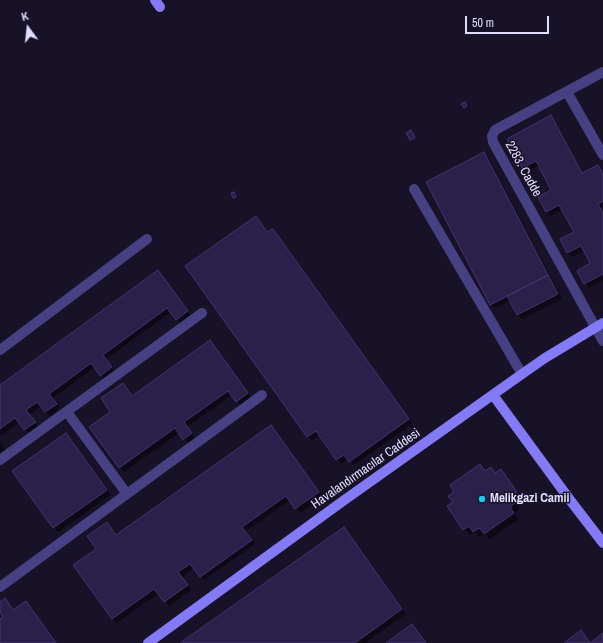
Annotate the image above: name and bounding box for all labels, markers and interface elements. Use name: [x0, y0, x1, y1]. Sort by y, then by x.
north arrow: [8, 8, 48, 48]
scale bar: [467, 8, 551, 34]
text: K: [20, 9, 30, 24]
text: 50 m: [472, 15, 494, 31]
street label: 2283. Cadde: [501, 139, 545, 199]
street label: Havalandırmacılar Caddesi: [309, 426, 423, 512]
place label: Melikgazi Camii: [490, 491, 569, 507]
marker: Melikgazi Camii: [477, 494, 487, 504]

